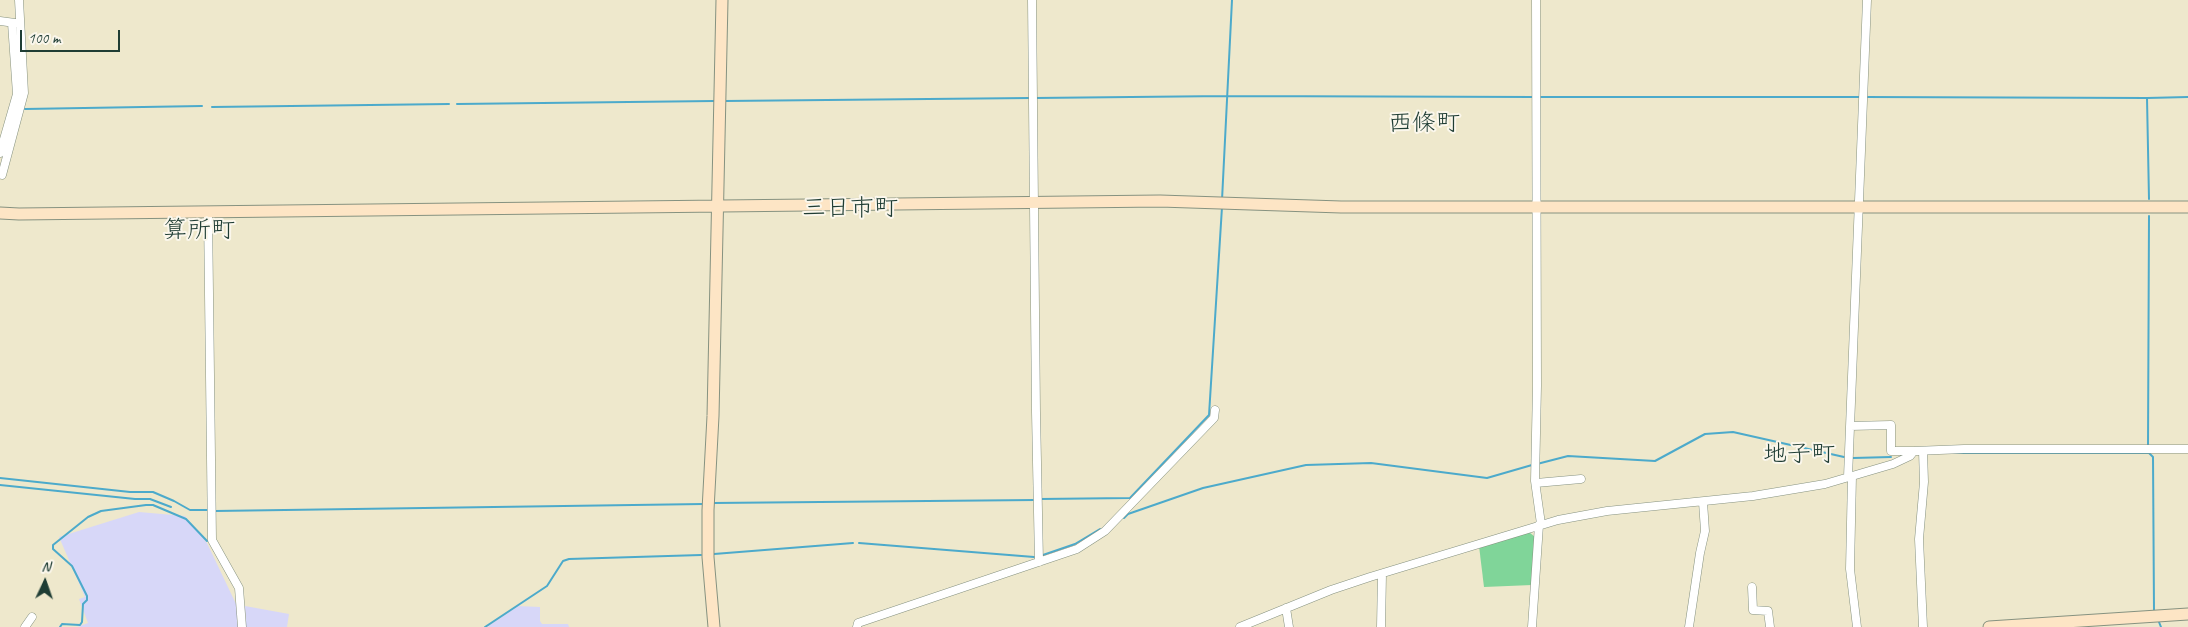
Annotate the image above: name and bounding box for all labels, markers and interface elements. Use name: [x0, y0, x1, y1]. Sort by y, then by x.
scale bar: [22, 20, 122, 52]
text: 100 m: [28, 29, 60, 48]
district label: 西條町: [1388, 110, 1460, 138]
district label: 三日市町: [802, 195, 898, 223]
district label: 算所町: [163, 217, 235, 245]
district label: 地子町: [1763, 441, 1835, 469]
north arrow: [20, 557, 70, 607]
text: N: [41, 558, 51, 575]

